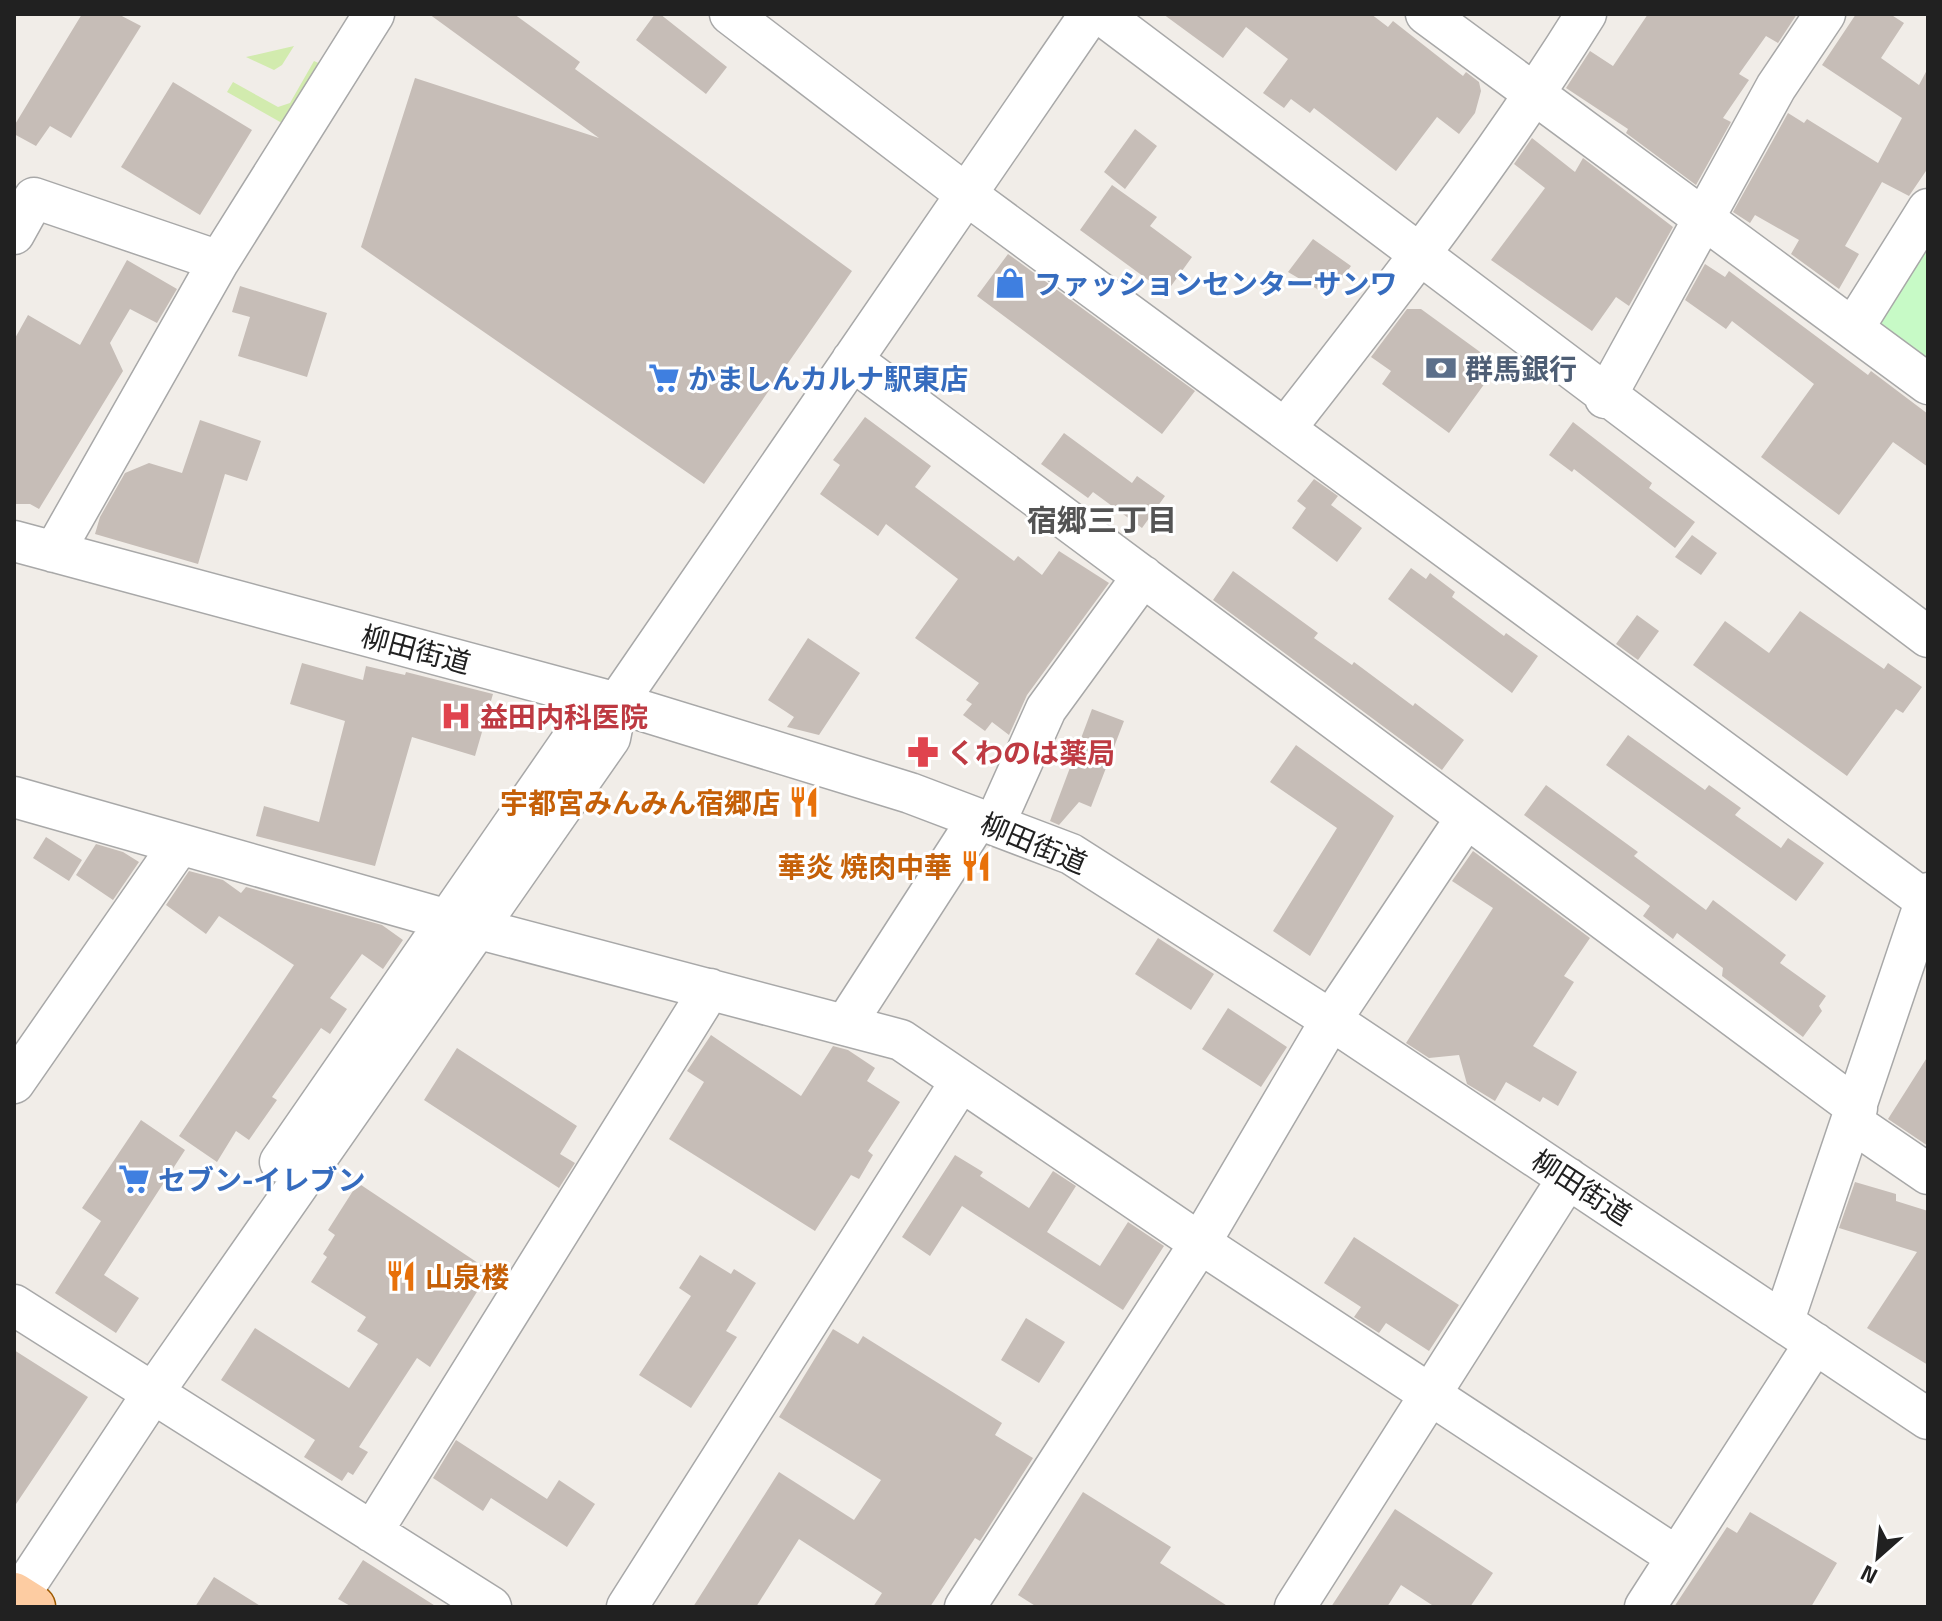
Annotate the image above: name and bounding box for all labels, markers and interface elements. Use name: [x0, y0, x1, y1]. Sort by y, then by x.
place label: ファッションセンターサンワ: [1034, 262, 1397, 305]
shop icon: ファッションセンターサンワ: [993, 266, 1027, 300]
place label: 群馬銀行: [1465, 347, 1577, 390]
bank icon: 群馬銀行: [1424, 351, 1458, 385]
place label: かましんカルナ駅東店: [688, 357, 968, 400]
supermarket icon: かましんカルナ駅東店: [647, 361, 681, 395]
district label: 宿郷三丁目: [1027, 497, 1177, 543]
street label: 柳田街道: [356, 614, 476, 684]
place label: 益田内科医院: [480, 695, 648, 738]
hospital icon: 益田内科医院: [439, 699, 473, 733]
place label: くわのは薬局: [947, 731, 1115, 774]
pharmacy icon: くわのは薬局: [906, 735, 940, 769]
place label: 宇都宮みんみん宿郷店: [500, 781, 780, 824]
restaurant icon: 宇都宮みんみん宿郷店: [787, 785, 821, 819]
street label: 柳田街道: [974, 801, 1094, 885]
place label: 華炎 焼肉中華: [778, 845, 952, 888]
restaurant icon: 華炎 焼肉中華: [959, 849, 993, 883]
street label: 柳田街道: [1523, 1138, 1641, 1236]
place label: セブン-イレブン: [158, 1158, 365, 1201]
supermarket icon: セブン-イレブン: [117, 1162, 151, 1196]
place label: 山泉楼: [425, 1255, 509, 1298]
restaurant icon: 山泉楼: [384, 1259, 418, 1293]
north arrow: [1838, 1517, 1918, 1597]
text: N: [1854, 1556, 1883, 1593]

